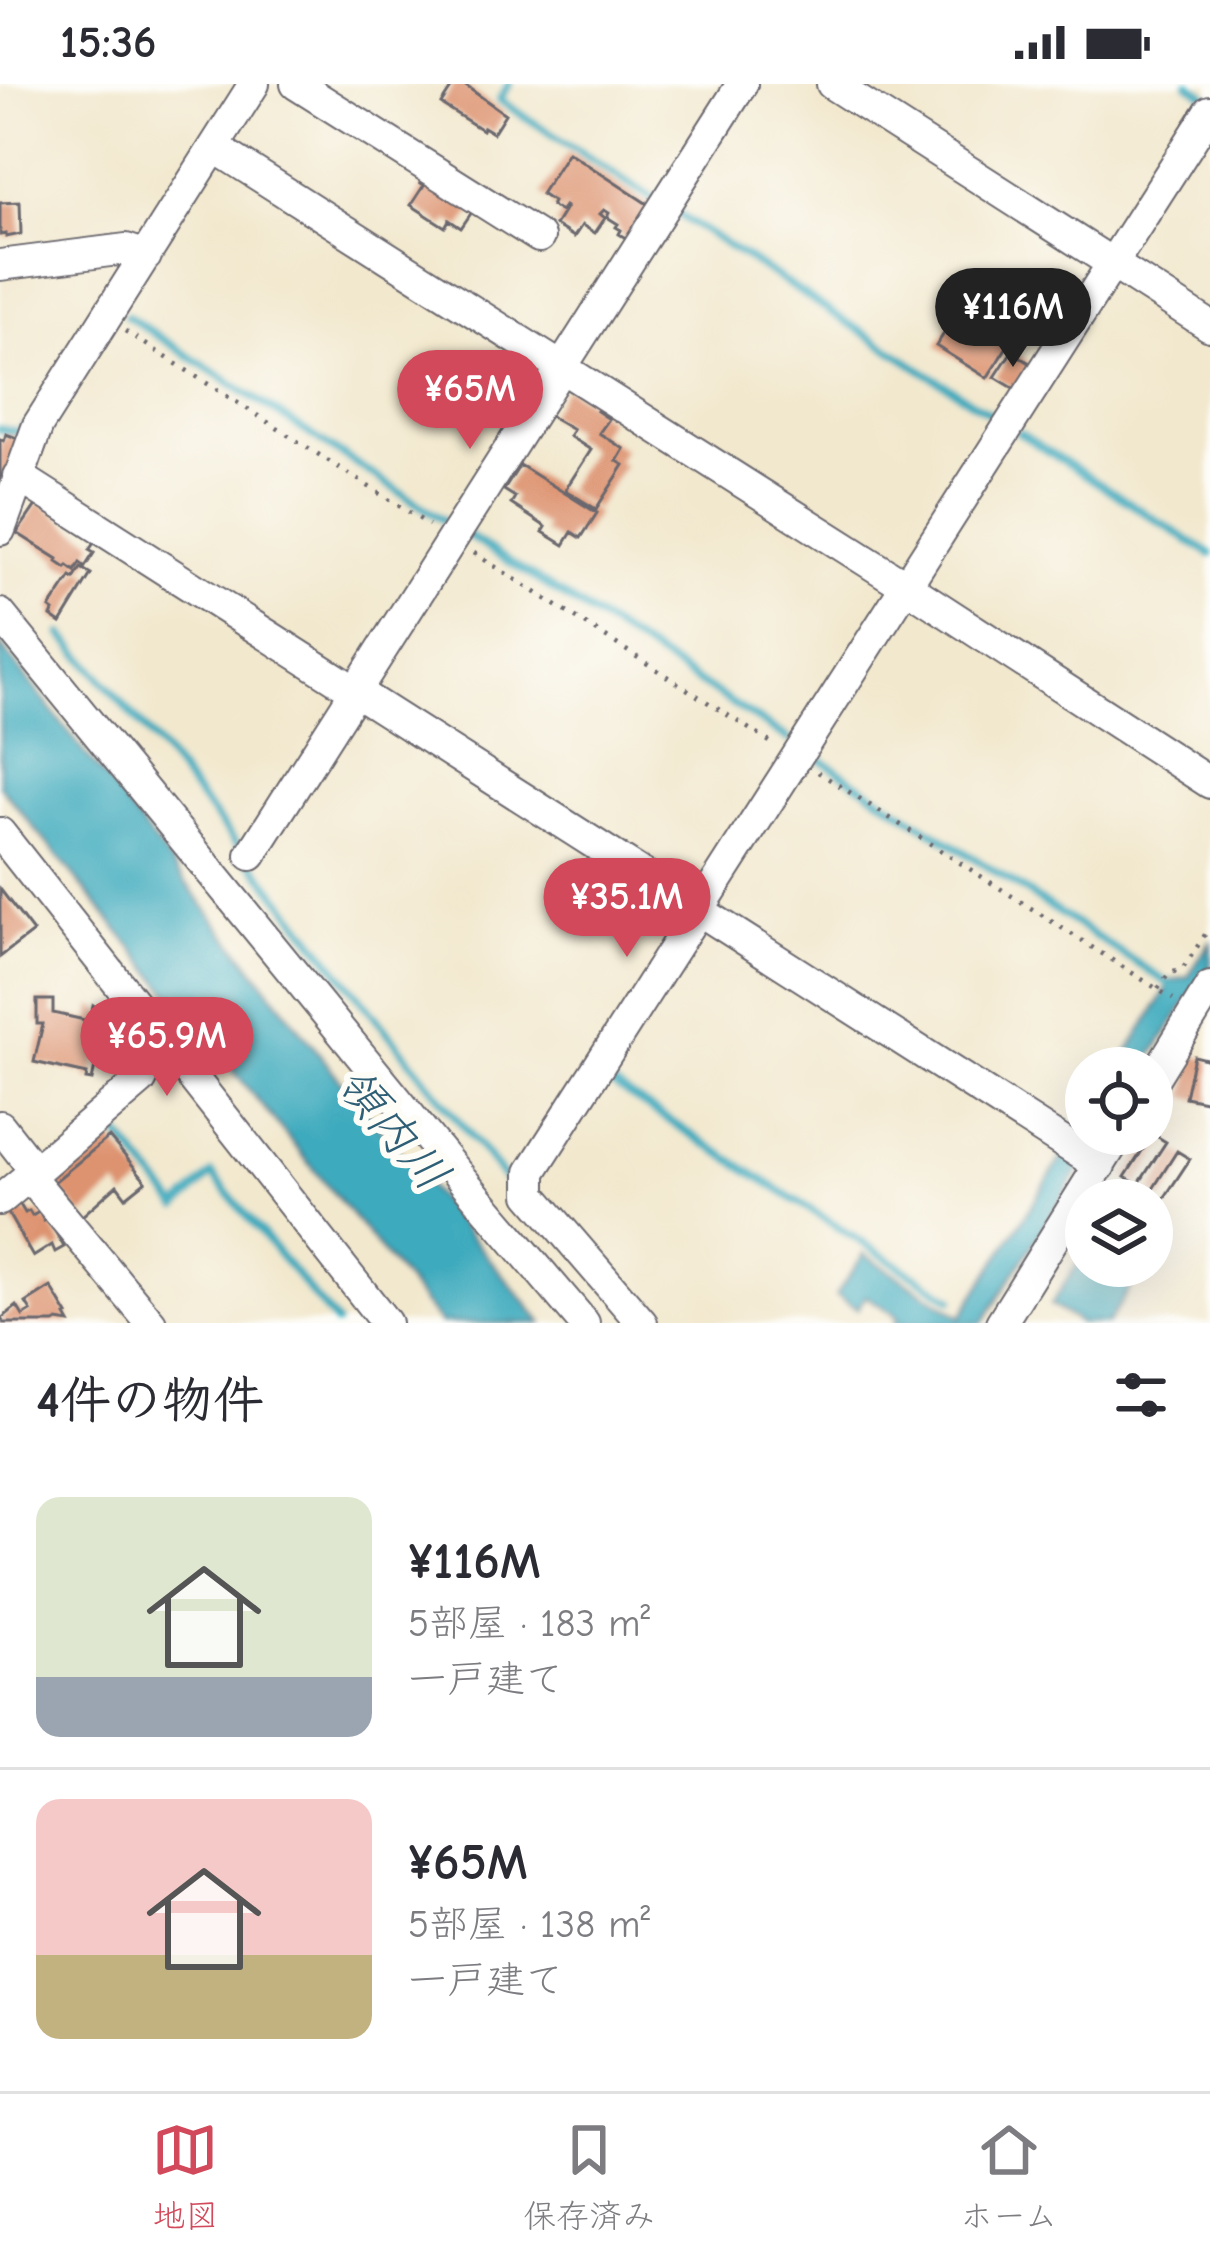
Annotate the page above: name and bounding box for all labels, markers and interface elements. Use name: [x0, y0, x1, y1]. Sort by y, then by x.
text: 15:36: [60, 16, 157, 68]
pin: ¥116M: [929, 268, 1097, 370]
text: ¥116M: [962, 284, 1064, 329]
pin: ¥65M: [399, 350, 541, 452]
text: ¥65M: [424, 366, 516, 411]
pin: ¥35.1M: [529, 858, 725, 960]
text: ¥35.1M: [571, 874, 683, 919]
pin: ¥65.9M: [69, 997, 265, 1099]
text: ¥65.9M: [107, 1013, 227, 1058]
map controls: [1065, 1047, 1173, 1287]
button: locate: [1065, 1047, 1173, 1155]
water label: 領内川: [325, 1056, 460, 1202]
button: layers: [1065, 1179, 1173, 1287]
icon: filters: [1108, 1362, 1174, 1428]
text: 4件の物件: [36, 1371, 264, 1430]
text: ¥116M: [408, 1532, 541, 1591]
icon: home: [132, 1545, 276, 1689]
text: 5部屋 · 183 m²: [408, 1601, 650, 1646]
text: 一戸建て: [408, 1657, 564, 1702]
text: ¥65M: [408, 1833, 528, 1892]
icon: home: [132, 1847, 276, 1991]
text: 5部屋 · 138 m²: [408, 1902, 650, 1947]
text: 一戸建て: [408, 1958, 564, 2003]
tab: 地図: [152, 2117, 218, 2237]
tab: 保存済み: [523, 2117, 655, 2237]
tab: ホーム: [960, 2117, 1058, 2237]

